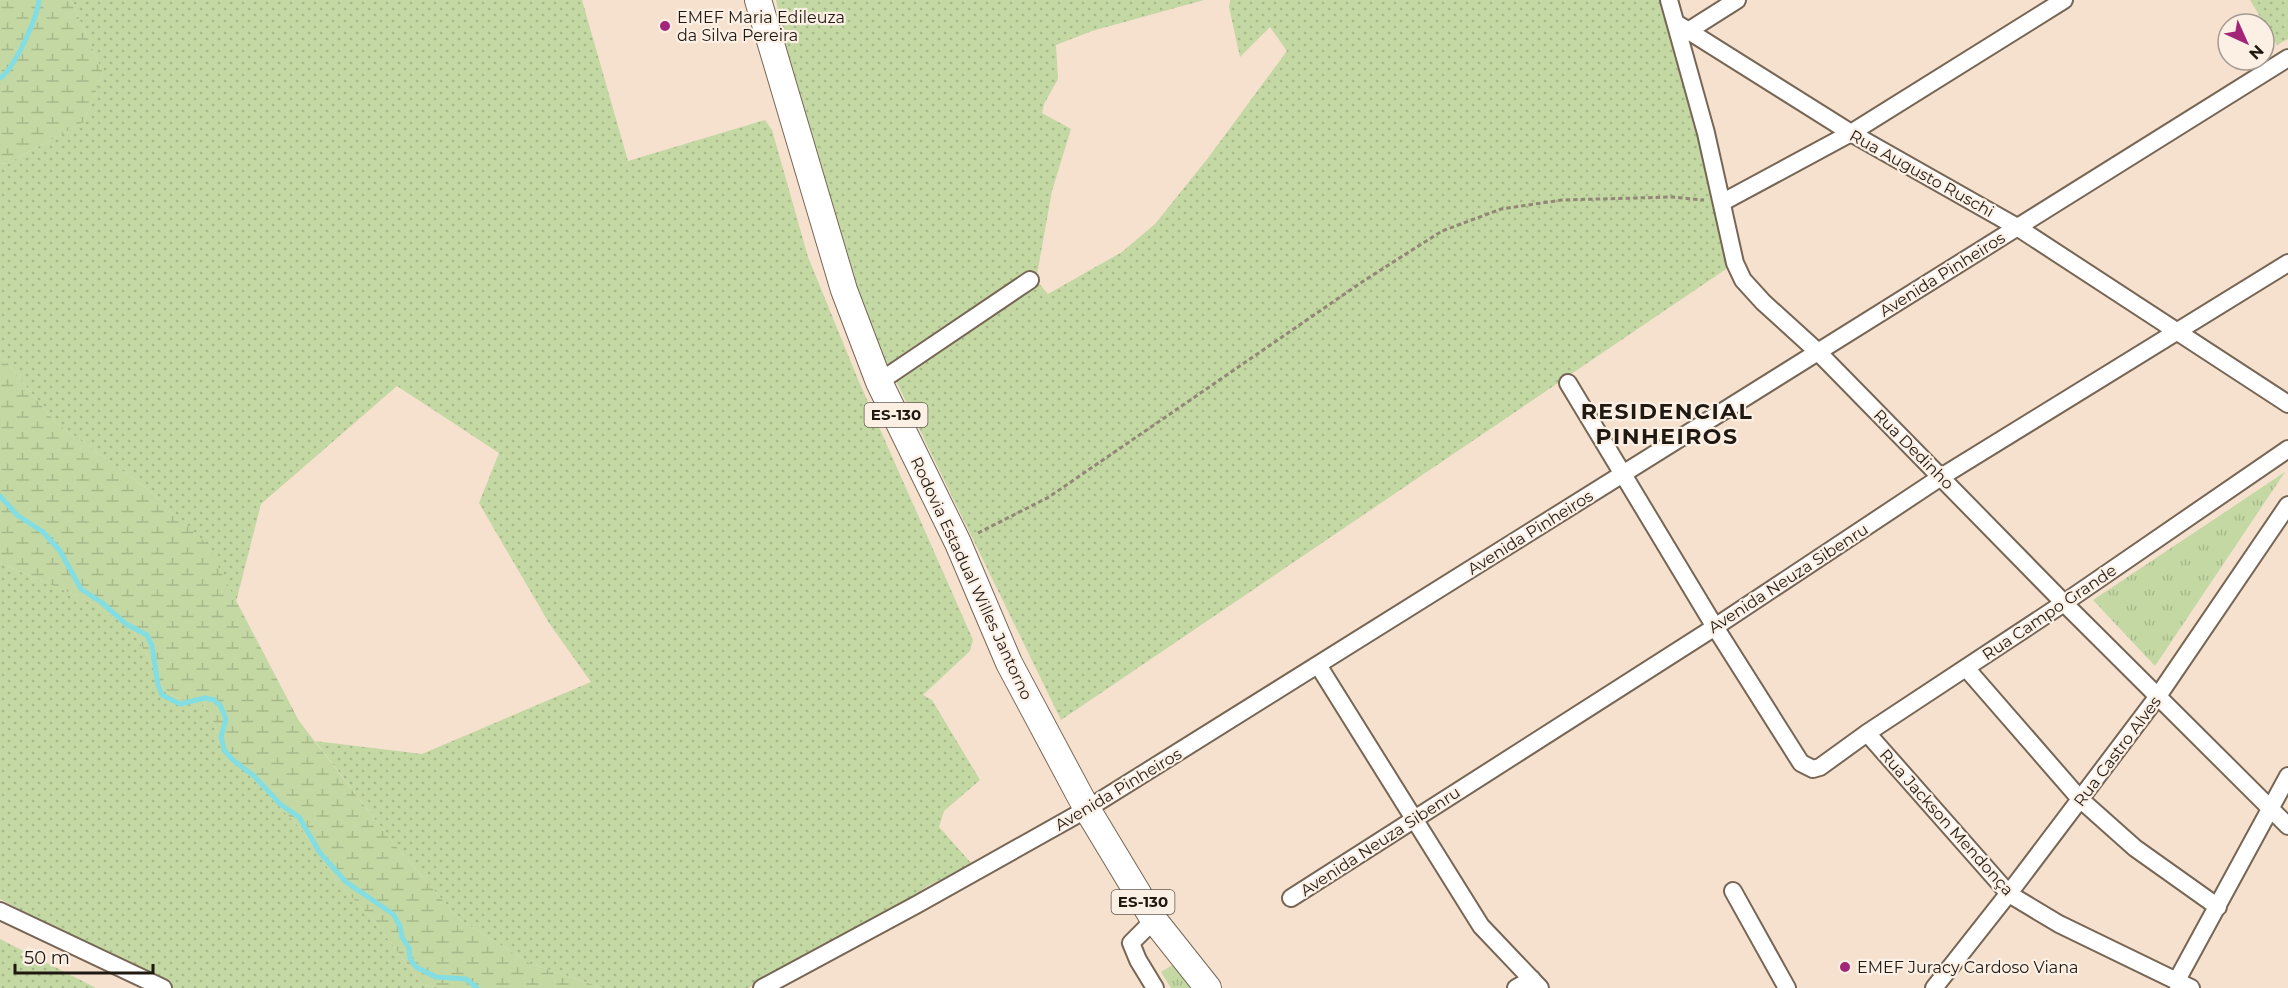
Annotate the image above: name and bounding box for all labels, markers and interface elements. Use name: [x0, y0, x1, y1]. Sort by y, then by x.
place label: EMEF Maria Edileuza da Silva Pereira: [677, 8, 845, 45]
north arrow: [2216, 12, 2276, 72]
marker: EMEF Maria Edileuza da Silva Pereira: [658, 19, 672, 33]
text: N: [2245, 41, 2268, 64]
street label: Rua Augusto Ruschi: [1846, 126, 1997, 221]
street label: Avenida Pinheiros: [1876, 228, 2009, 321]
district label: RESIDENCIAL PINHEIROS: [1581, 398, 1753, 450]
road number: ES-130: [864, 403, 928, 427]
street label: Rua Dedinho: [1870, 405, 1958, 493]
street label: Rodovia Estadual Willes Jantorno: [907, 454, 1036, 703]
street label: Avenida Pinheiros: [1464, 486, 1597, 579]
street label: Avenida Neuza Sibenru: [1705, 520, 1872, 637]
street label: Rua Campo Grande: [1979, 560, 2120, 664]
street label: Rua Castro Alves: [2070, 692, 2165, 810]
street label: Avenida Pinheiros: [1052, 744, 1185, 835]
street label: Rua Jackson Mendonça: [1876, 745, 2017, 899]
street label: Avenida Neuza Sibenru: [1297, 783, 1464, 900]
road number: ES-130: [1112, 890, 1174, 914]
scale bar: [15, 937, 153, 975]
text: 50 m: [24, 947, 70, 969]
place label: EMEF Juracy Cardoso Viana: [1857, 958, 2078, 977]
marker: EMEF Juracy Cardoso Viana: [1838, 960, 1852, 974]

